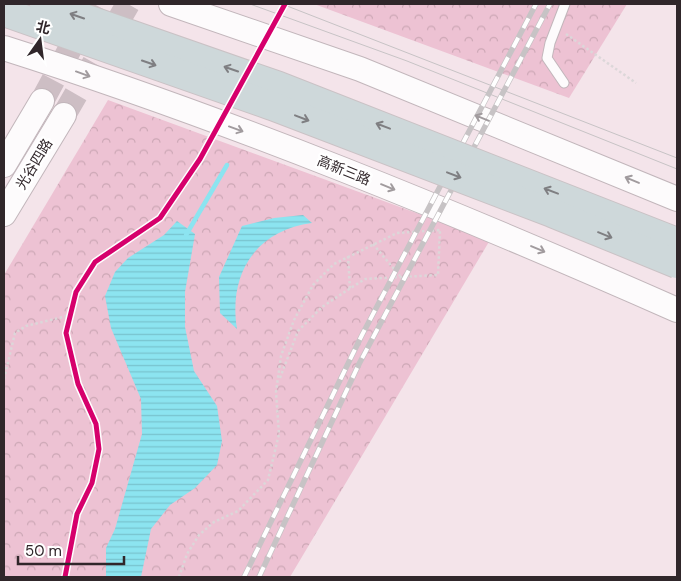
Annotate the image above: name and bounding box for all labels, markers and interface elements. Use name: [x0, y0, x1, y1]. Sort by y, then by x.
one-way arrow: [70, 10, 86, 20]
north arrow: [15, 15, 65, 65]
text: 北: [34, 17, 52, 38]
one-way arrow: [141, 59, 156, 68]
one-way arrow: [223, 64, 239, 73]
one-way arrow: [75, 70, 91, 79]
one-way arrow: [475, 113, 490, 123]
one-way arrow: [294, 114, 309, 123]
one-way arrow: [376, 121, 391, 130]
one-way arrow: [228, 125, 243, 134]
street label: 光谷四路: [12, 135, 56, 193]
street label: 高新三路: [315, 151, 373, 189]
one-way arrow: [446, 171, 461, 180]
one-way arrow: [625, 174, 640, 184]
one-way arrow: [380, 183, 395, 193]
one-way arrow: [544, 186, 559, 195]
one-way arrow: [597, 230, 612, 240]
one-way arrow: [530, 245, 545, 255]
scale bar: [18, 534, 124, 566]
text: 50 m: [25, 541, 62, 561]

